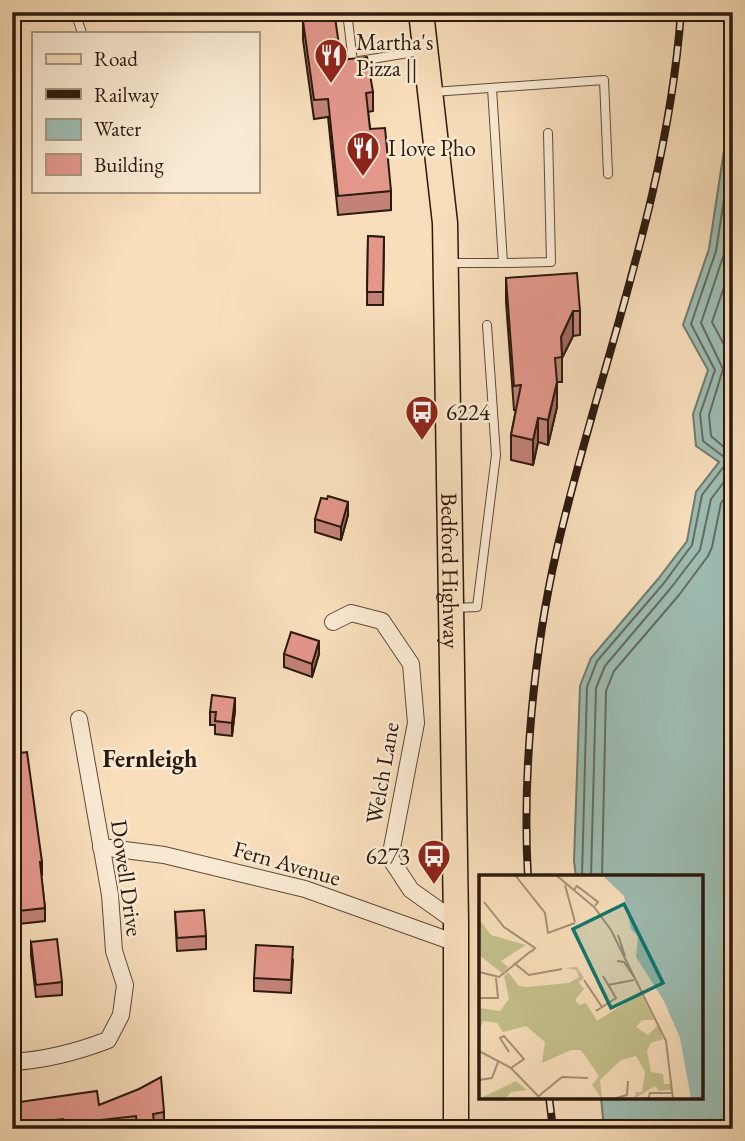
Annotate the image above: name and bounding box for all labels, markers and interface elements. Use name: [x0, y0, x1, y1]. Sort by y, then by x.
place label: Martha's Pizza ||: [356, 27, 433, 83]
legend: [32, 32, 259, 192]
restaurant icon: Martha's Pizza ||: [312, 36, 350, 85]
text: Road: [94, 45, 138, 72]
text: Railway: [94, 81, 160, 108]
text: Water: [94, 115, 141, 142]
restaurant icon: I love Pho: [344, 129, 382, 178]
place label: I love Pho: [388, 133, 476, 163]
text: Building: [94, 151, 164, 178]
bus stop icon: 6224: [403, 393, 441, 442]
place label: 6224: [446, 397, 491, 427]
street label: Bedford Highway: [434, 492, 467, 650]
street label: Welch Lane: [358, 720, 406, 826]
district label: Fernleigh: [103, 743, 198, 775]
street label: Dowell Drive: [104, 818, 150, 938]
street label: Fern Avenue: [230, 833, 344, 893]
bus stop icon: 6273: [415, 837, 453, 886]
place label: 6273: [366, 841, 410, 871]
inset map: [479, 875, 703, 1099]

